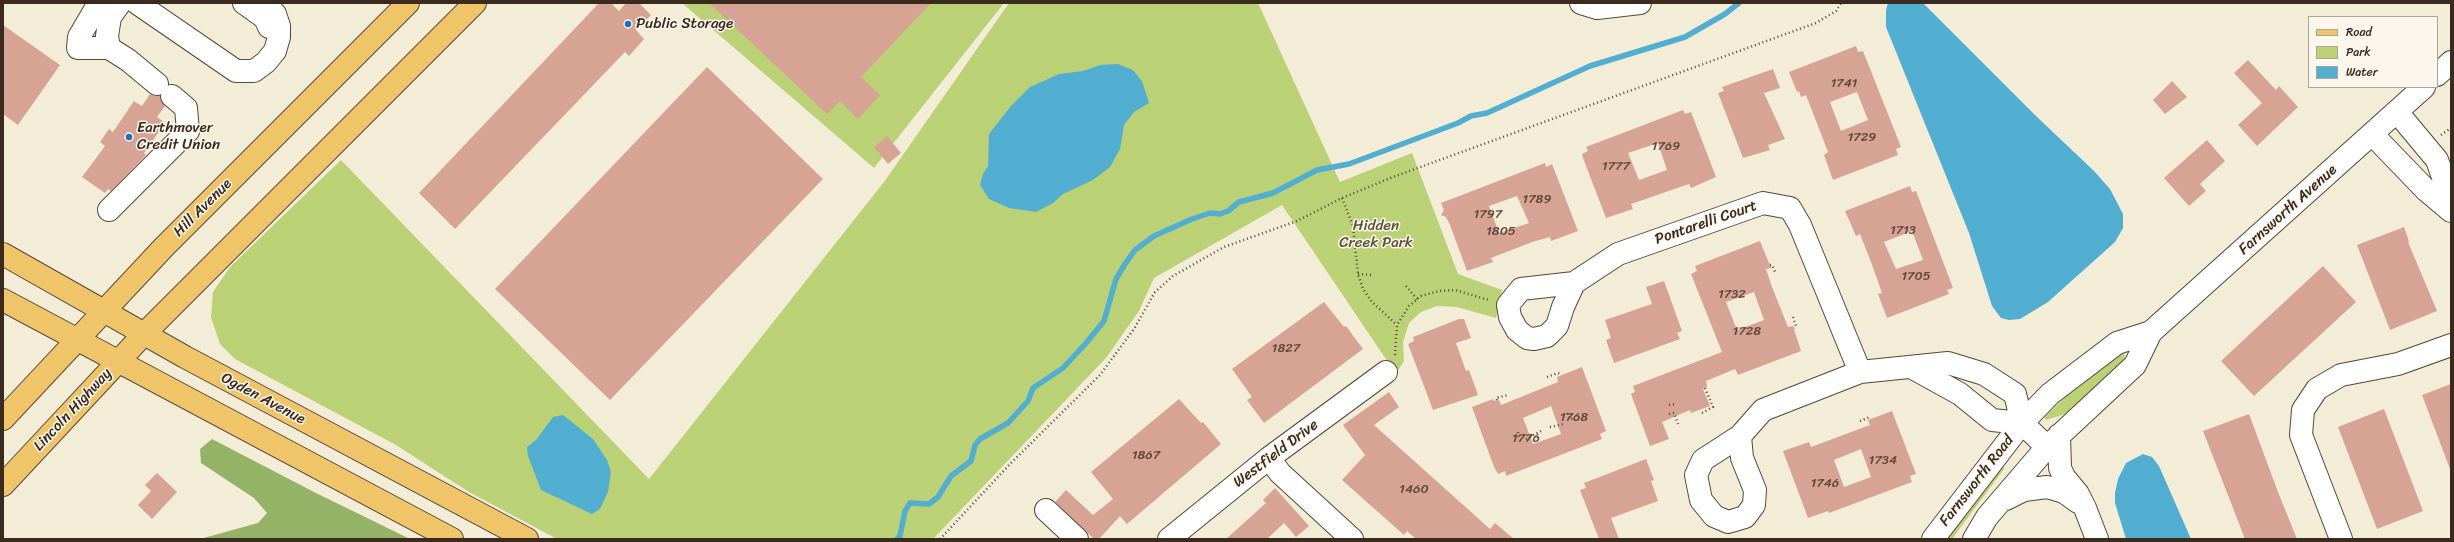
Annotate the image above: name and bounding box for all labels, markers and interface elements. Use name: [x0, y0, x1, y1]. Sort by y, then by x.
place label: Public Storage: [636, 15, 733, 33]
legend: [2308, 16, 2438, 88]
marker: Public Storage: [623, 19, 633, 29]
text: Road: [2346, 21, 2372, 43]
text: Park: [2346, 41, 2371, 63]
text: Water: [2346, 61, 2378, 83]
house number: 1741: [1831, 76, 1857, 92]
place label: Earthmover Credit Union: [137, 119, 220, 154]
house number: 1729: [1848, 130, 1876, 146]
marker: Earthmover Credit Union: [124, 132, 134, 142]
house number: 1769: [1652, 139, 1680, 155]
house number: 1777: [1602, 159, 1630, 175]
street label: Farnsworth Avenue: [2235, 161, 2341, 259]
street label: Hill Avenue: [170, 175, 236, 241]
house number: 1789: [1523, 192, 1551, 208]
street label: Pontarelli Court: [1653, 197, 1759, 249]
house number: 1797: [1474, 207, 1502, 223]
park label: Hidden Creek Park: [1339, 217, 1413, 252]
house number: 1713: [1890, 223, 1916, 239]
house number: 1805: [1486, 224, 1516, 240]
house number: 1705: [1901, 269, 1931, 285]
house number: 1732: [1718, 287, 1746, 303]
house number: 1728: [1733, 324, 1761, 340]
house number: 1827: [1272, 341, 1300, 357]
street label: Lincoln Highway: [30, 365, 116, 455]
street label: Ogden Avenue: [218, 369, 308, 429]
house number: 1768: [1560, 410, 1588, 426]
street label: Westfield Drive: [1230, 416, 1322, 492]
house number: 1776: [1512, 431, 1540, 447]
street label: Farnsworth Road: [1936, 432, 2018, 530]
house number: 1867: [1132, 448, 1160, 464]
house number: 1734: [1869, 453, 1897, 469]
house number: 1746: [1811, 476, 1839, 492]
house number: 1460: [1399, 482, 1429, 498]

